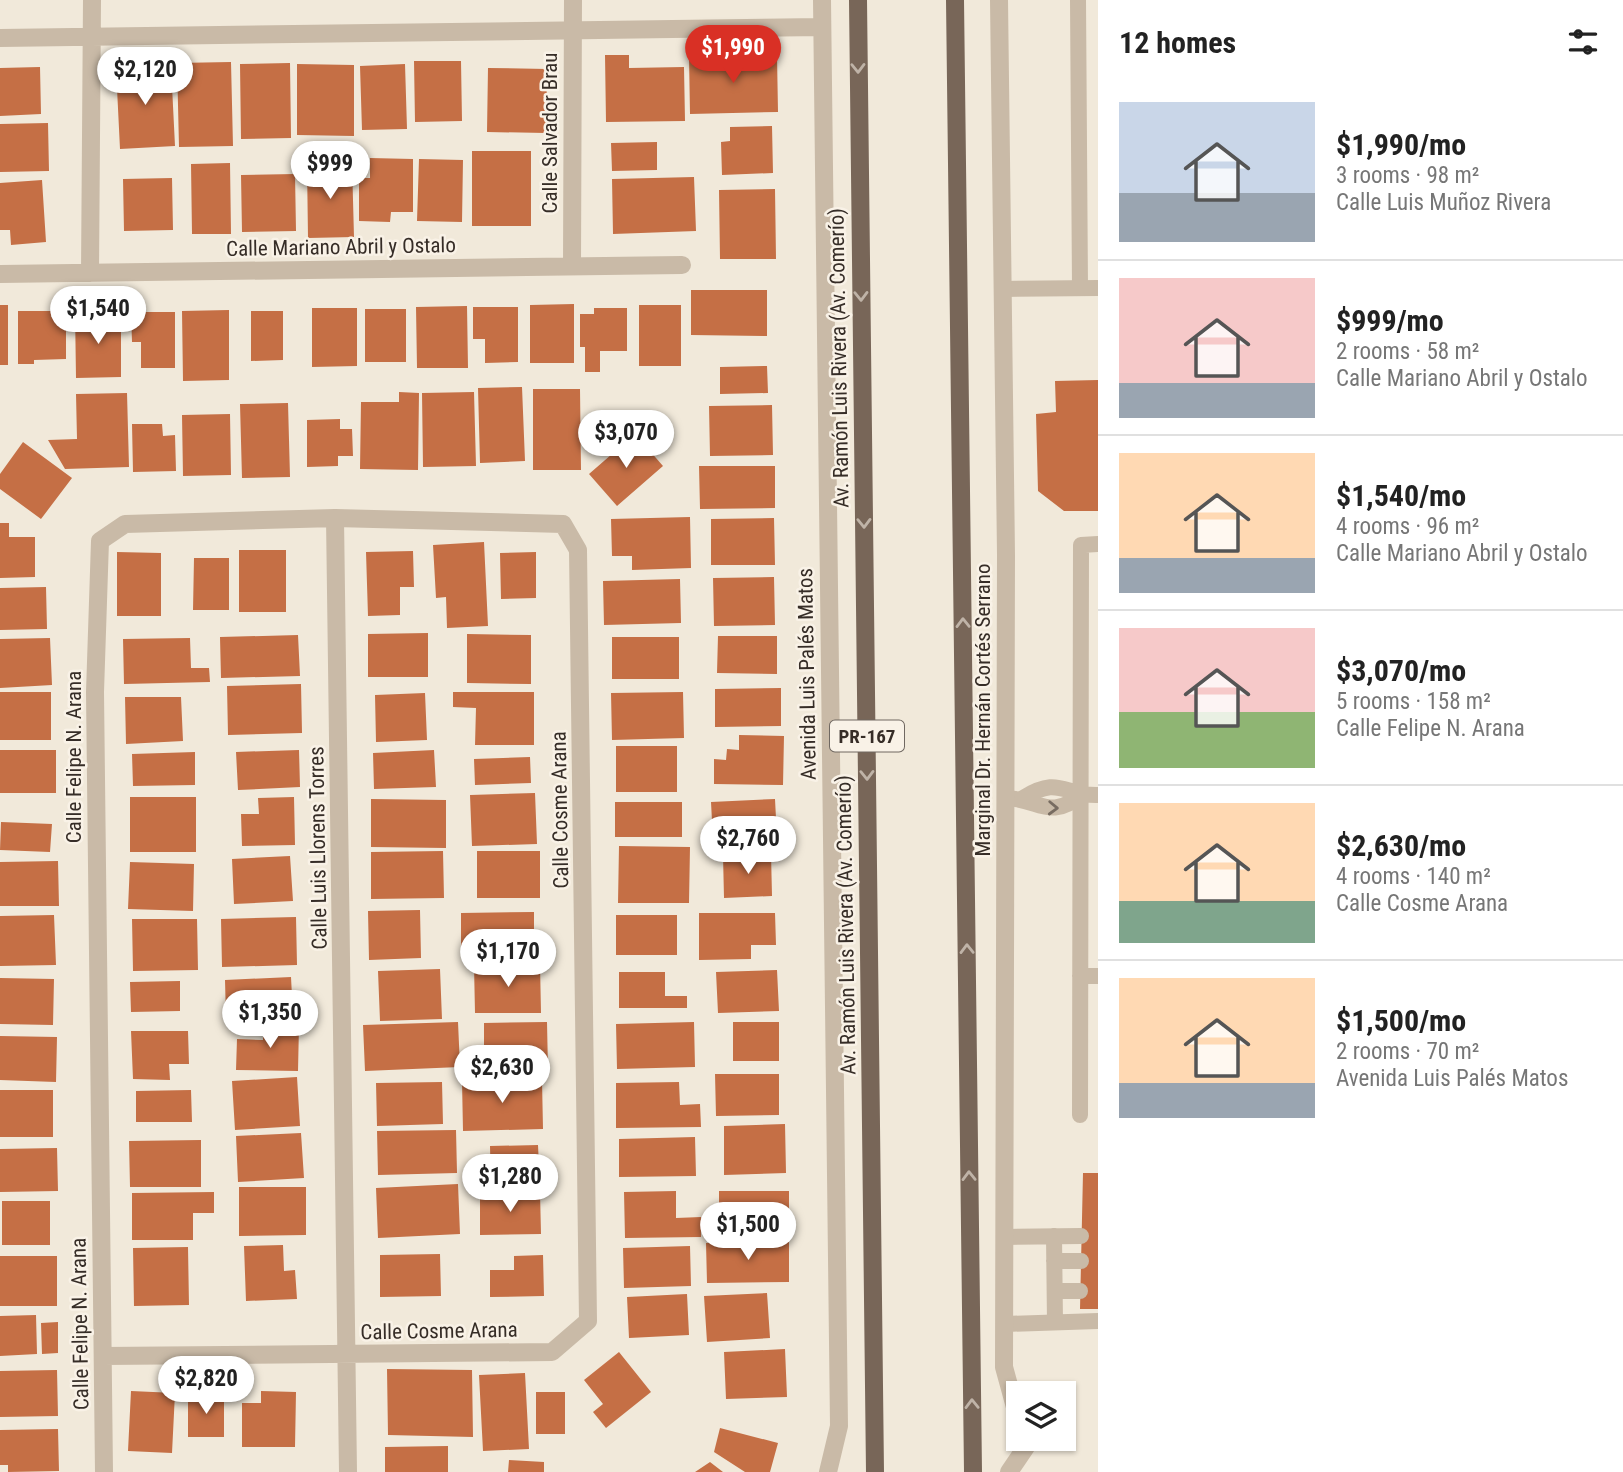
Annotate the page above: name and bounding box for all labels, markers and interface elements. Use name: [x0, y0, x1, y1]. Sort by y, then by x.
icon: filters: [1564, 23, 1602, 61]
pin: $1,990: [676, 25, 790, 85]
text: 12 homes: [1119, 25, 1236, 60]
text: $1,990: [701, 34, 765, 61]
pin: $2,120: [88, 48, 202, 107]
street label: Calle Salvador Brau: [538, 53, 562, 213]
text: $2,120: [113, 56, 177, 83]
one-way arrow: [851, 63, 866, 74]
text: $1,990/mo: [1336, 127, 1466, 162]
icon: home: [1175, 130, 1259, 214]
pin: $999: [289, 142, 371, 201]
text: $999: [307, 150, 353, 177]
text: 3 rooms · 98 m²: [1336, 162, 1479, 189]
text: Calle Luis Muñoz Rivera: [1336, 189, 1551, 216]
street label: Av. Ramón Luis Rivera (Av. Comerío): [824, 208, 854, 508]
street label: Calle Mariano Abril y Ostalo: [226, 233, 456, 261]
pin: $1,540: [41, 286, 155, 346]
one-way arrow: [853, 291, 869, 301]
text: $1,540: [66, 295, 130, 322]
text: $999/mo: [1336, 303, 1444, 338]
icon: home: [1175, 306, 1259, 390]
text: 2 rooms · 58 m²: [1336, 338, 1479, 365]
text: Calle Mariano Abril y Ostalo: [1336, 365, 1588, 392]
pin: $3,070: [569, 410, 683, 470]
text: $3,070: [594, 419, 658, 446]
text: $1,540/mo: [1336, 478, 1466, 513]
icon: home: [1175, 481, 1259, 565]
text: 4 rooms · 96 m²: [1336, 513, 1479, 540]
one-way arrow: [856, 518, 872, 529]
text: Calle Mariano Abril y Ostalo: [1336, 540, 1588, 567]
street label: Marginal Dr. Hernán Cortés Serrano: [971, 564, 995, 856]
street label: Avenida Luis Palés Matos: [793, 568, 821, 780]
one-way arrow: [955, 618, 971, 628]
text: $3,070/mo: [1336, 653, 1466, 688]
icon: home: [1175, 656, 1259, 740]
street label: Calle Felipe N. Arana: [62, 671, 86, 843]
text: 5 rooms · 158 m²: [1336, 688, 1491, 715]
text: Calle Felipe N. Arana: [1336, 715, 1525, 742]
road number: PR-167: [830, 720, 904, 751]
street label: Calle Cosme Arana: [547, 731, 573, 889]
street label: Calle Luis Llorens Torres: [304, 746, 332, 950]
one-way arrow: [859, 770, 875, 781]
street label: Av. Ramón Luis Rivera (Av. Comerío): [831, 775, 861, 1075]
one-way arrow: [1048, 800, 1059, 815]
pin: $2,760: [691, 816, 805, 876]
text: $2,760: [716, 825, 780, 852]
text: $2,630/mo: [1336, 828, 1466, 863]
icon: home: [1175, 831, 1259, 915]
text: 4 rooms · 140 m²: [1336, 863, 1491, 890]
text: Calle Cosme Arana: [1336, 890, 1508, 917]
pin: $1,170: [451, 930, 565, 989]
text: $1,170: [476, 938, 540, 965]
one-way arrow: [959, 943, 975, 954]
pin: $1,350: [213, 990, 327, 1050]
text: $1,350: [238, 999, 302, 1026]
text: $1,500/mo: [1336, 1003, 1466, 1038]
icon: home: [1175, 1006, 1259, 1090]
text: 2 rooms · 70 m²: [1336, 1038, 1479, 1065]
pin: $2,630: [445, 1046, 559, 1105]
text: $2,630: [470, 1054, 534, 1081]
text: Avenida Luis Palés Matos: [1336, 1065, 1568, 1092]
pin: $1,280: [453, 1154, 567, 1214]
text: $1,280: [478, 1163, 542, 1190]
one-way arrow: [962, 1171, 977, 1182]
pin: $1,500: [691, 1202, 805, 1262]
text: $1,500: [716, 1211, 780, 1238]
street label: Calle Felipe N. Arana: [66, 1238, 94, 1410]
street label: Calle Cosme Arana: [360, 1318, 518, 1344]
pin: $2,820: [149, 1356, 263, 1416]
text: $2,820: [174, 1365, 238, 1392]
map controls: [1006, 1381, 1076, 1451]
button: layers: [1006, 1381, 1076, 1451]
one-way arrow: [964, 1398, 980, 1409]

